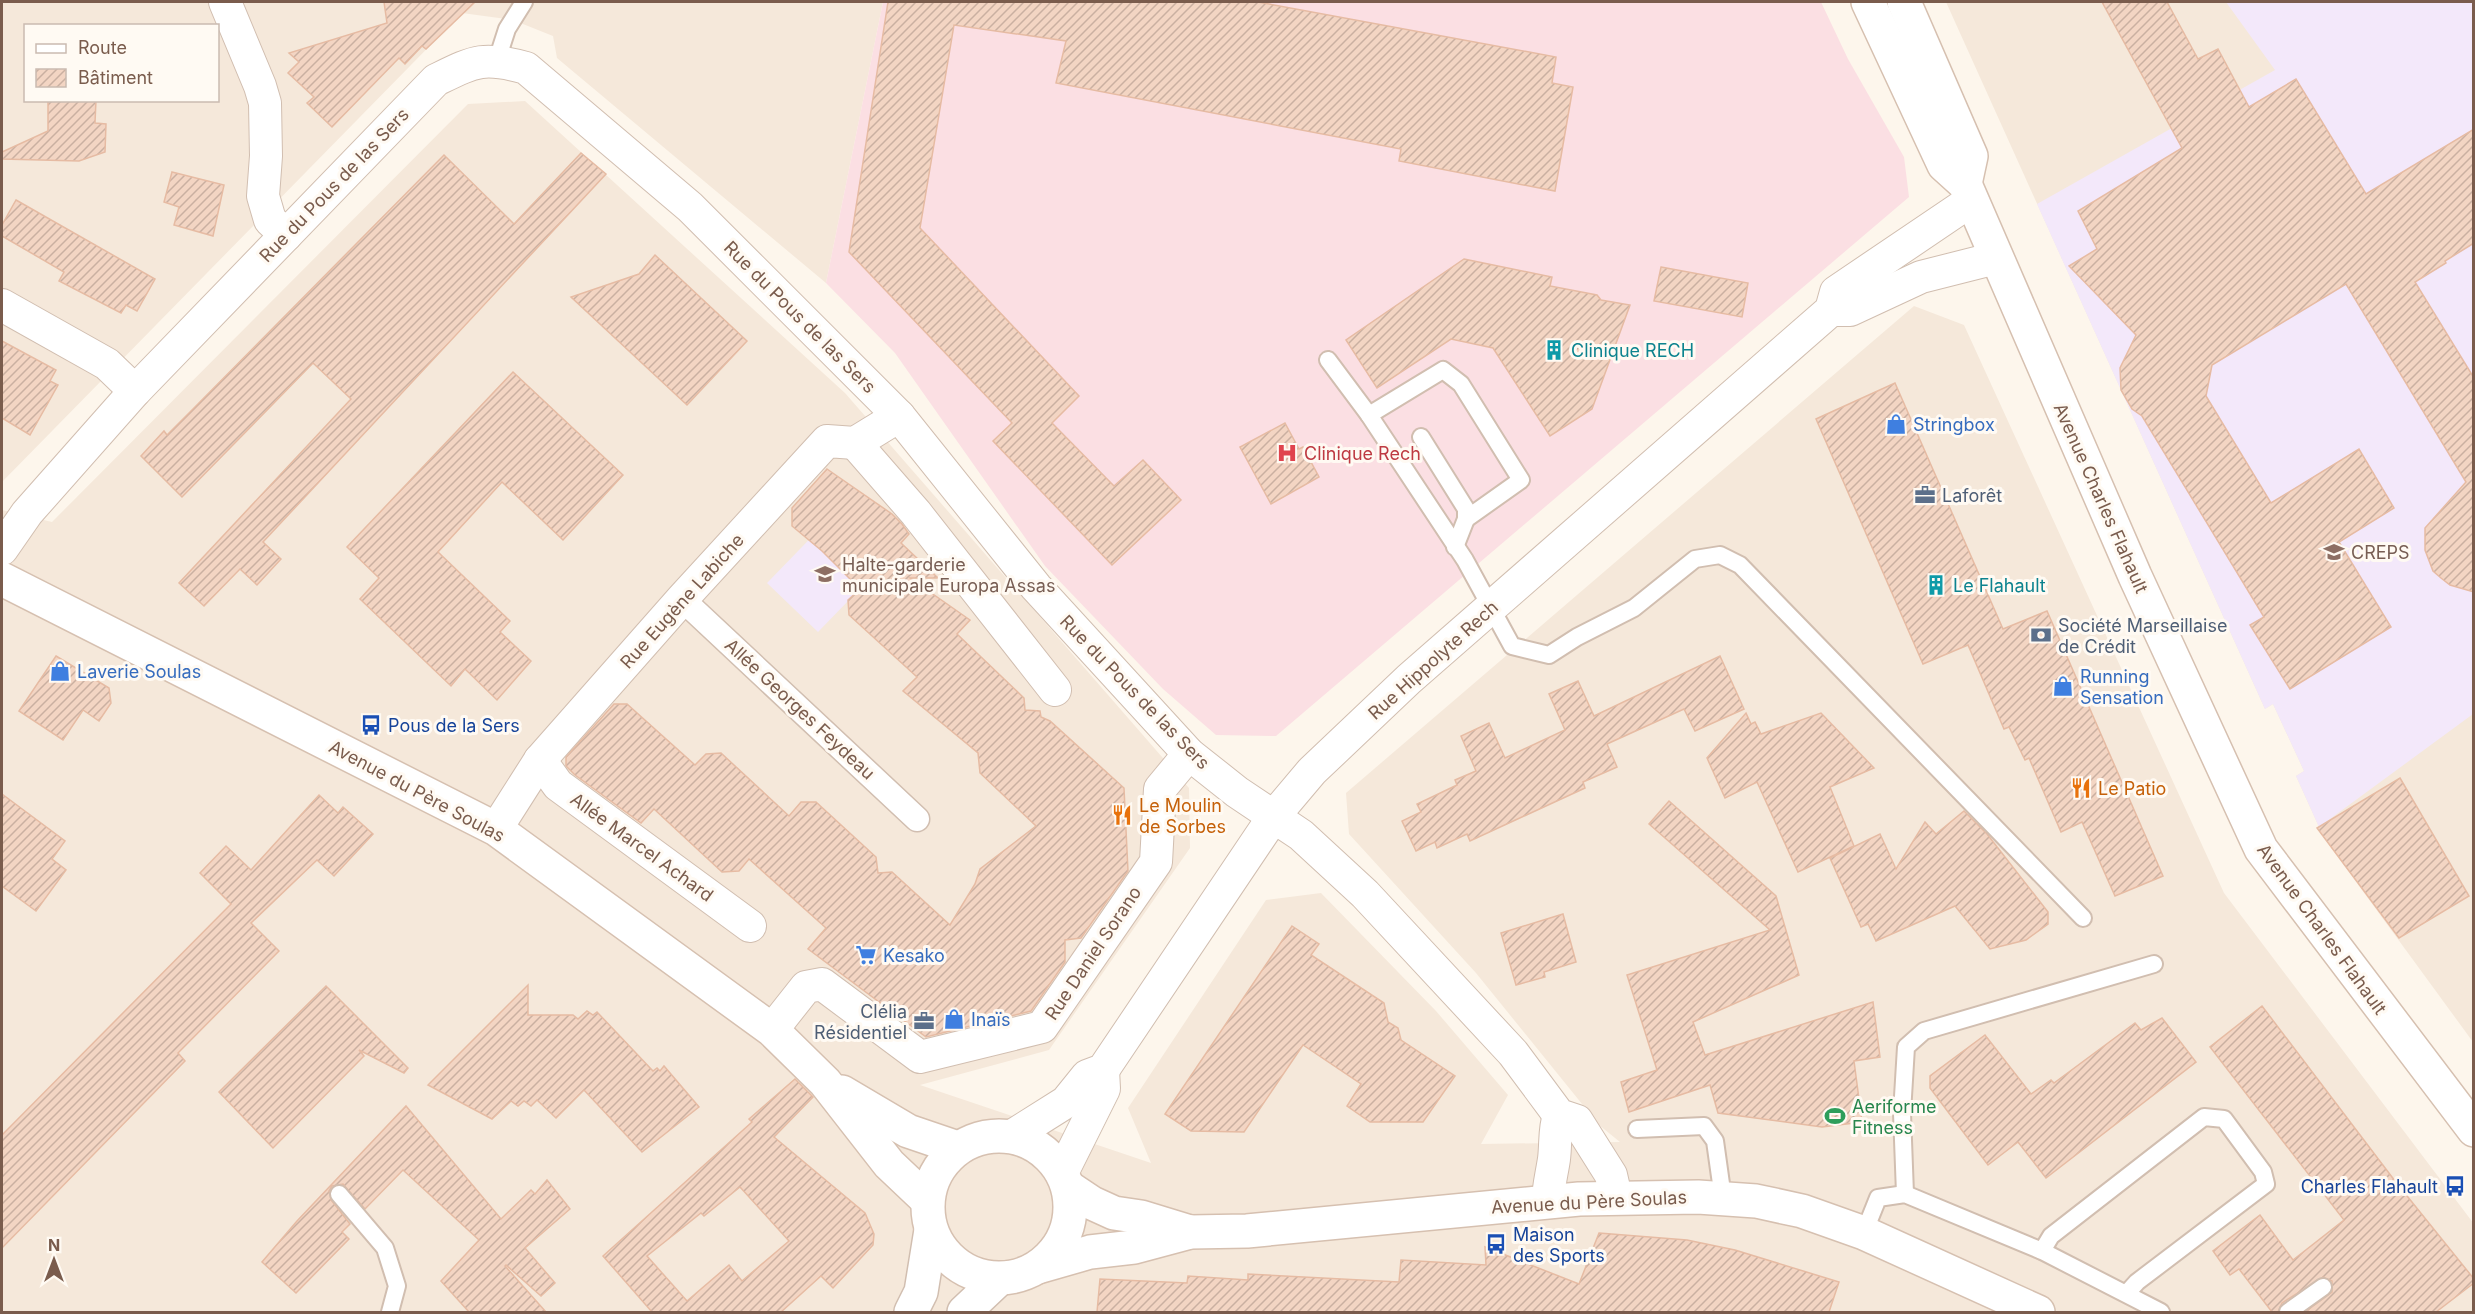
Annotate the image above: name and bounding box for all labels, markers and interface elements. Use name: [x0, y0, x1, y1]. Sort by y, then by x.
legend: [24, 24, 219, 102]
text: Route: [78, 37, 127, 58]
text: Bâtiment: [78, 67, 153, 88]
street label: Rue du Pous de las Sers: [255, 104, 413, 266]
street label: Rue du Pous de las Sers: [720, 237, 880, 397]
building icon: Clinique RECH: [1542, 338, 1566, 362]
place label: Clinique RECH: [1571, 340, 1694, 361]
street label: Avenue Charles Flahault: [2050, 400, 2152, 596]
shop icon: Stringbox: [1884, 412, 1908, 436]
place label: Stringbox: [1913, 414, 1995, 435]
hospital icon: Clinique Rech: [1275, 441, 1299, 465]
place label: Clinique Rech: [1304, 443, 1421, 464]
office icon: Laforêt: [1913, 483, 1937, 507]
place label: Laforêt: [1942, 485, 2002, 506]
street label: Rue Eugène Labiche: [616, 529, 748, 673]
school or university icon: CREPS: [2322, 540, 2346, 564]
place label: CREPS: [2351, 542, 2410, 563]
place label: Halte-garderie municipale Europa Assas: [842, 554, 1055, 596]
school or university icon: Halte-garderie municipale Europa Assas: [813, 562, 837, 586]
building icon: Le Flahault: [1924, 573, 1948, 597]
place label: Le Flahault: [1953, 575, 2046, 596]
street label: Rue Hippolyte Rech: [1364, 596, 1502, 724]
street label: Rue du Pous de las Sers: [1056, 611, 1214, 773]
place label: Société Marseillaise de Crédit: [2058, 615, 2227, 657]
bank icon: Société Marseillaise de Crédit: [2029, 623, 2053, 647]
street label: Allée Georges Feydeau: [721, 634, 879, 784]
shop icon: Laverie Soulas: [48, 659, 72, 683]
place label: Laverie Soulas: [77, 661, 201, 682]
place label: Running Sensation: [2080, 666, 2164, 708]
shop icon: Running Sensation: [2051, 674, 2075, 698]
bus stop icon: Pous de la Sers: [359, 713, 383, 737]
place label: Pous de la Sers: [388, 715, 520, 736]
street label: Avenue du Père Soulas: [326, 736, 508, 846]
restaurant icon: Le Patio: [2069, 776, 2093, 800]
place label: Le Patio: [2098, 778, 2166, 799]
street label: Allée Marcel Achard: [567, 788, 717, 906]
place label: Le Moulin de Sorbes: [1139, 795, 1226, 837]
restaurant icon: Le Moulin de Sorbes: [1110, 803, 1134, 827]
street label: Avenue Charles Flahault: [2253, 840, 2391, 1018]
street label: Rue Daniel Sorano: [1041, 882, 1145, 1024]
supermarket icon: Kesako: [854, 943, 878, 967]
place label: Kesako: [883, 945, 945, 966]
place label: Clélia Résidentiel: [814, 1001, 907, 1043]
shop icon: Inaïs: [942, 1007, 966, 1031]
office icon: Clélia Résidentiel: [912, 1009, 936, 1033]
place label: Inaïs: [971, 1009, 1010, 1030]
place label: Aeriforme Fitness: [1852, 1096, 1937, 1138]
sports icon: Aeriforme Fitness: [1823, 1104, 1847, 1128]
bus stop icon: Charles Flahault: [2443, 1174, 2467, 1198]
place label: Charles Flahault: [2301, 1176, 2438, 1197]
street label: Avenue du Père Soulas: [1491, 1186, 1687, 1218]
place label: Maison des Sports: [1513, 1224, 1605, 1266]
north arrow: [24, 1230, 84, 1290]
bus stop icon: Maison des Sports: [1484, 1232, 1508, 1256]
text: N: [48, 1235, 60, 1255]

